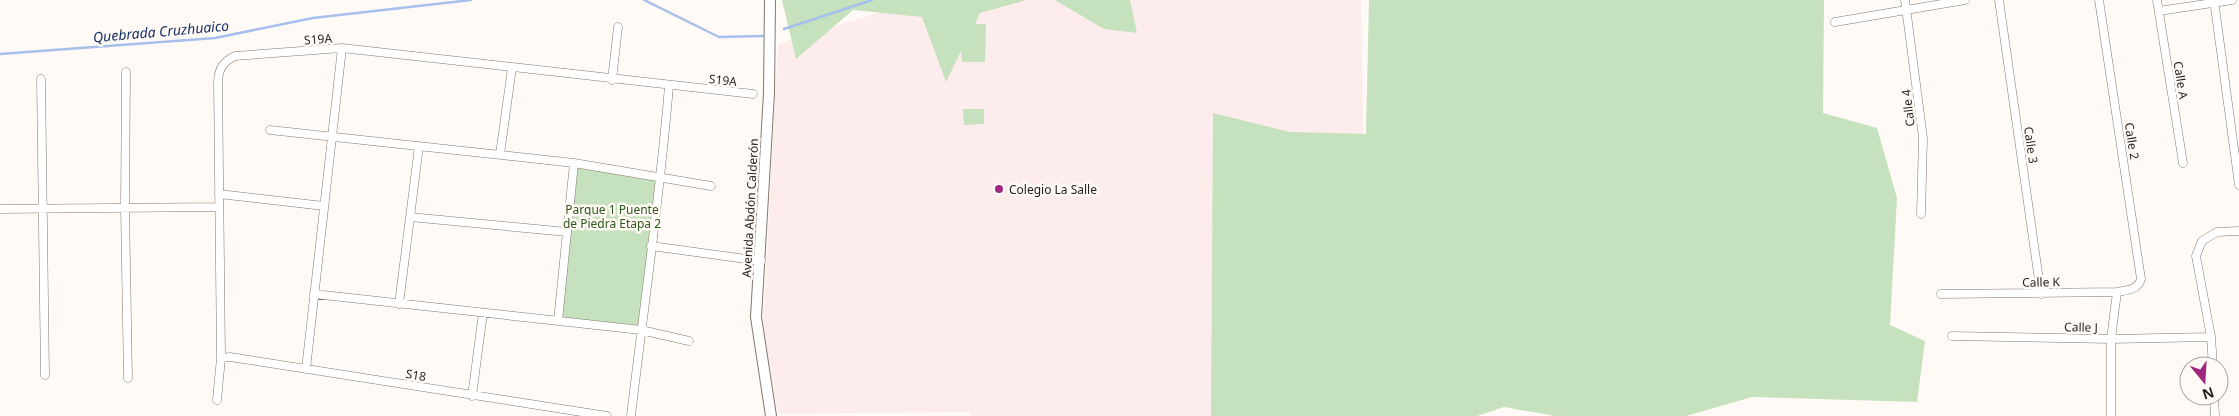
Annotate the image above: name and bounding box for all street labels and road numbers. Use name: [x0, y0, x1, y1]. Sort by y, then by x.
street label: S19A: [303, 30, 333, 48]
street label: Calle A: [2170, 60, 2192, 100]
street label: S19A: [708, 70, 738, 90]
street label: Calle 4: [1897, 88, 1919, 128]
street label: Calle 2: [2121, 121, 2143, 161]
street label: Calle 3: [2020, 125, 2042, 165]
street label: Avenida Abdón Calderón: [738, 138, 762, 278]
street label: Calle K: [2022, 273, 2061, 291]
street label: Calle J: [2064, 318, 2098, 336]
street label: S18: [405, 365, 427, 385]

